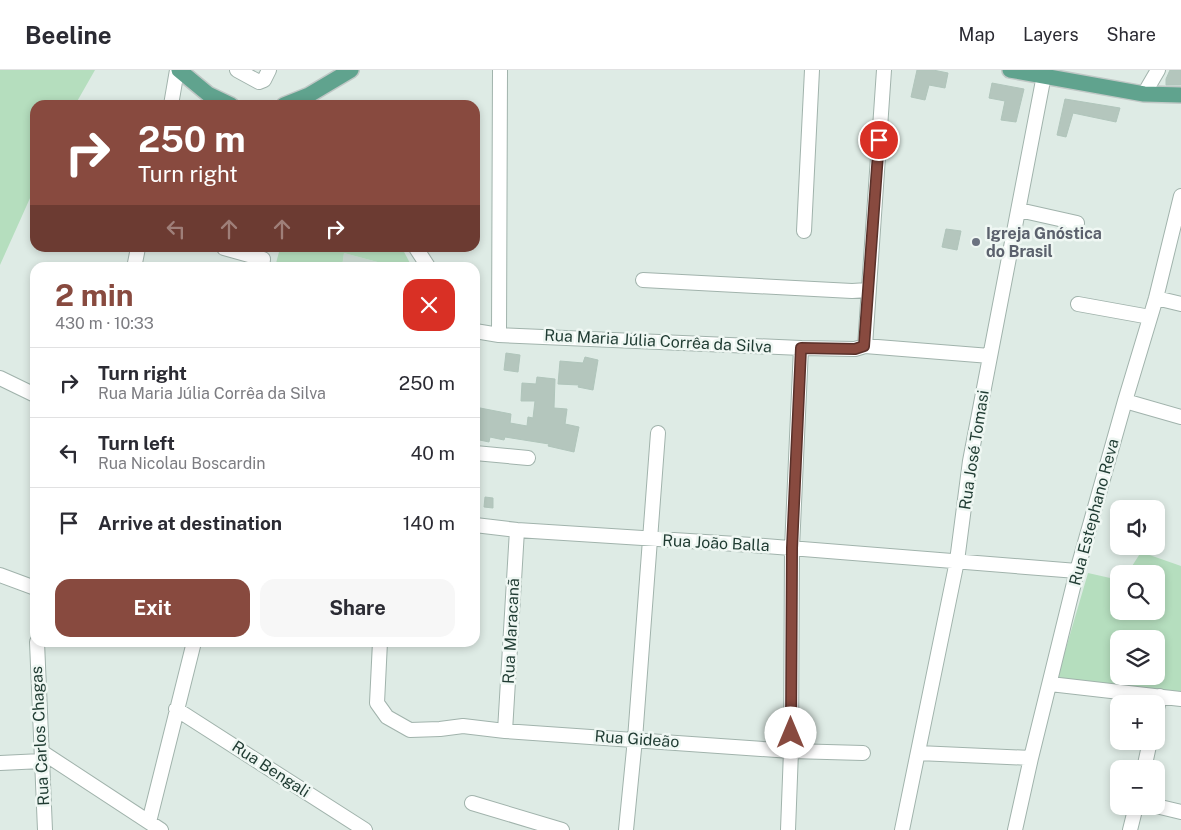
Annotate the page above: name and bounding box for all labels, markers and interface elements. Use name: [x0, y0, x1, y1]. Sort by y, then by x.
text: Beeline: [25, 21, 112, 49]
text: Map: [959, 24, 995, 45]
text: Layers: [1023, 24, 1079, 45]
text: Share: [1107, 24, 1156, 45]
text: 250 m: [138, 119, 246, 160]
pin: [858, 119, 900, 161]
icon: right: [55, 120, 120, 185]
icon: arrive: [865, 126, 893, 154]
text: Turn right: [138, 161, 238, 187]
icon: left: [162, 215, 190, 243]
icon: ahead: [215, 215, 243, 243]
icon: ahead: [268, 215, 296, 243]
icon: right: [321, 215, 349, 243]
place label: Igreja Gnóstica do Brasil: [986, 224, 1102, 261]
marker: Igreja Gnóstica do Brasil: [970, 236, 982, 248]
text: 2 min: [55, 277, 134, 313]
button: close: [403, 279, 455, 331]
text: 430 m · 10:33: [55, 314, 154, 333]
street label: Rua Maria Júlia Corrêa da Silva: [544, 326, 772, 356]
text: Turn right: [98, 362, 187, 384]
icon: right: [55, 369, 83, 397]
text: 250 m: [399, 372, 455, 394]
text: Rua Maria Júlia Corrêa da Silva: [98, 384, 326, 403]
street label: Rua José Tomasi: [955, 389, 993, 511]
text: Turn left: [98, 432, 175, 454]
street label: Rua Estephano Reva: [1065, 436, 1123, 588]
icon: left: [55, 439, 83, 467]
text: 40 m: [410, 442, 455, 464]
text: Rua Nicolau Boscardin: [98, 454, 266, 473]
map controls: [1110, 500, 1165, 815]
button: sound: [1110, 500, 1165, 555]
icon: arrive: [55, 509, 83, 537]
text: Arrive at destination: [98, 512, 282, 534]
text: 140 m: [403, 512, 455, 534]
street label: Rua João Balla: [662, 531, 770, 555]
button: search: [1110, 565, 1165, 620]
street label: Rua Maracanã: [499, 578, 523, 684]
button: Exit: [55, 579, 250, 637]
button: Share: [260, 579, 455, 637]
button: layers: [1110, 630, 1165, 685]
street label: Rua Carlos Chagas: [27, 666, 53, 806]
button: +: [1110, 695, 1165, 750]
position arrow: [764, 706, 816, 758]
street label: Rua Gideão: [594, 727, 680, 751]
street label: Rua Bengali: [228, 737, 314, 801]
button: −: [1110, 760, 1165, 815]

